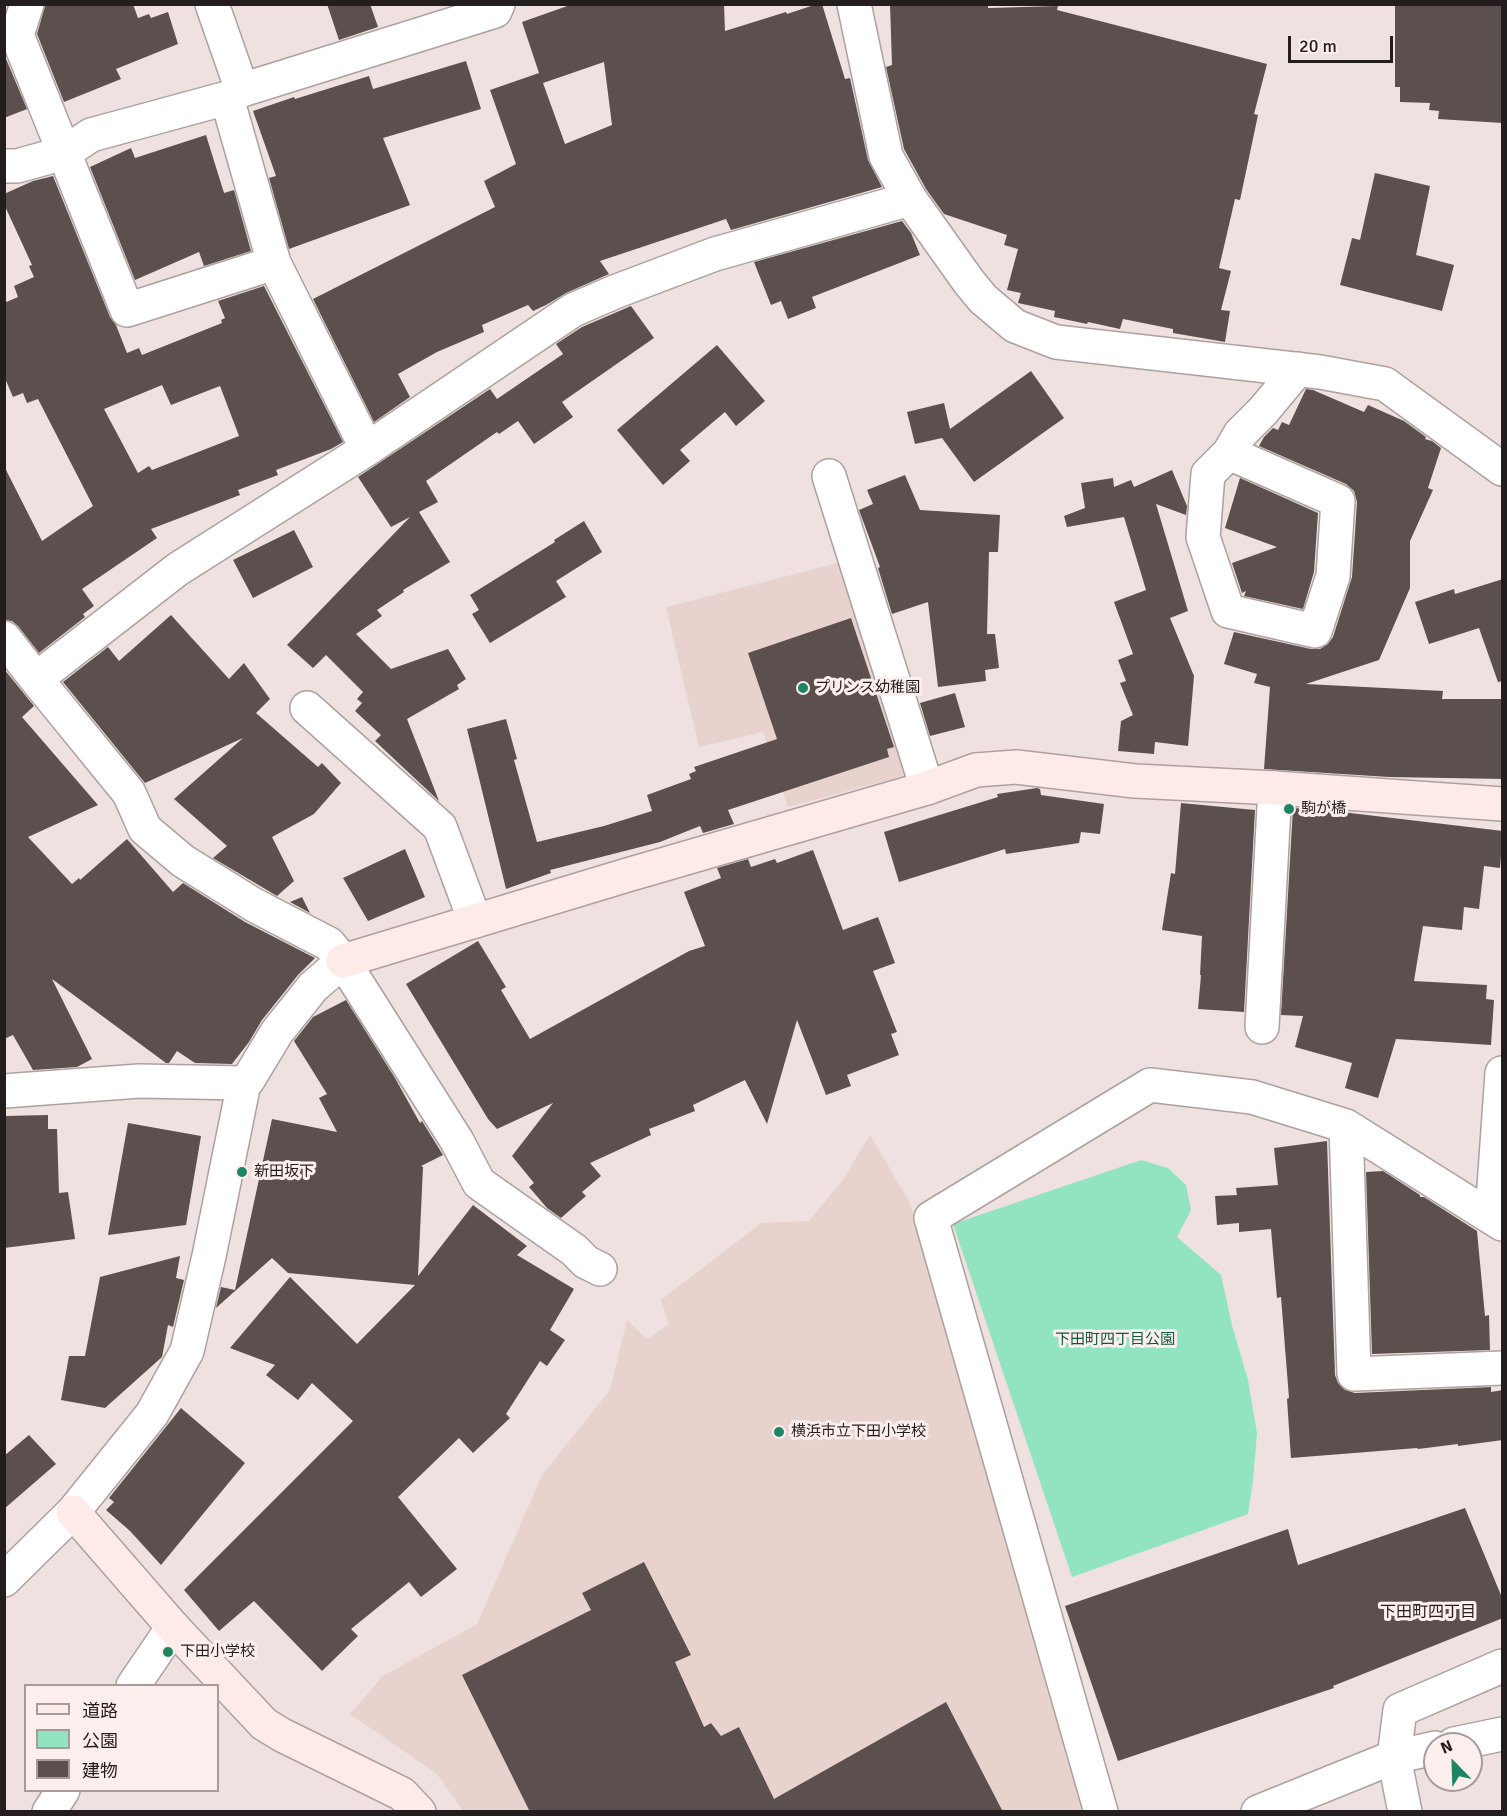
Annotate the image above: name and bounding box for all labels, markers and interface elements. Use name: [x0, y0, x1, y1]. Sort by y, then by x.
scale bar: [1291, 24, 1396, 62]
text: 20 m: [1299, 35, 1337, 57]
place label: プリンス幼稚園: [815, 679, 920, 697]
marker: プリンス幼稚園: [796, 681, 810, 695]
place label: 駒が橋: [1301, 800, 1346, 818]
marker: 駒が橋: [1282, 802, 1296, 816]
place label: 新田坂下: [254, 1163, 314, 1181]
marker: 新田坂下: [235, 1165, 249, 1179]
park label: 下田町四丁目公園: [1055, 1331, 1175, 1349]
place label: 横浜市立下田小学校: [791, 1423, 926, 1441]
marker: 横浜市立下田小学校: [772, 1425, 786, 1439]
district label: 下田町四丁目: [1380, 1603, 1476, 1623]
place label: 下田小学校: [180, 1643, 255, 1661]
marker: 下田小学校: [161, 1645, 175, 1659]
legend: [24, 1684, 219, 1792]
text: 道路: [82, 1700, 118, 1722]
text: 公園: [82, 1730, 118, 1752]
north arrow: [1423, 1732, 1483, 1792]
text: N: [1438, 1736, 1456, 1759]
text: 建物: [82, 1760, 118, 1782]

